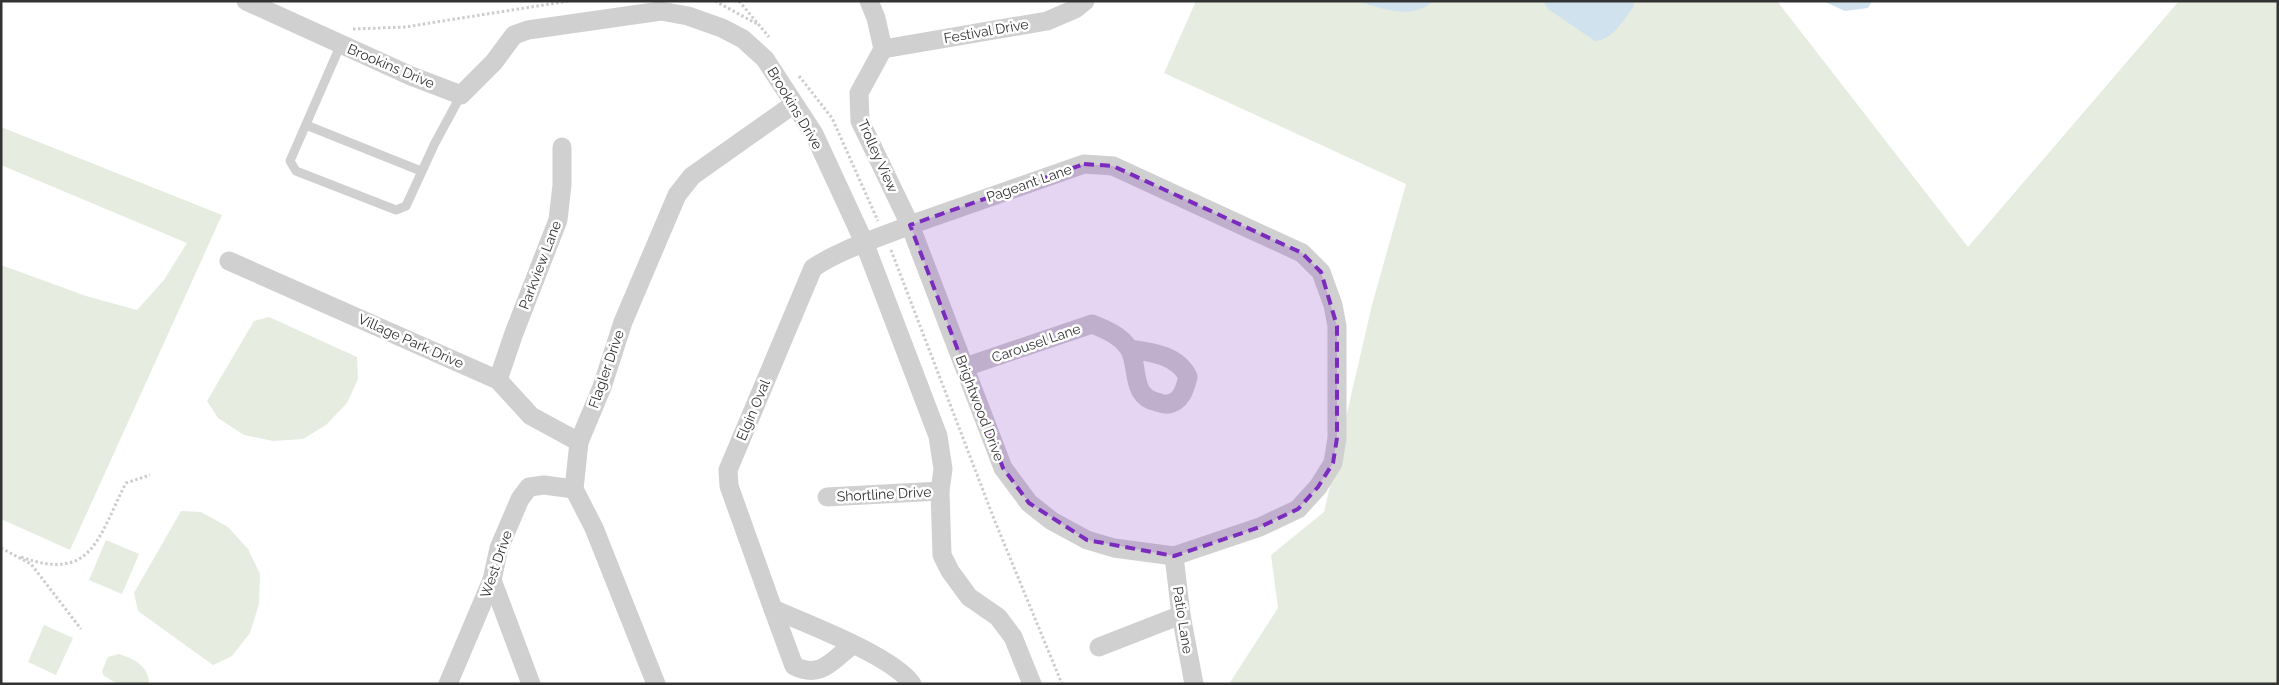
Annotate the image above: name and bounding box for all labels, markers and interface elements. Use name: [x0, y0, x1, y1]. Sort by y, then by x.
street label: Festival Drive: [942, 16, 1030, 46]
street label: Brookins Drive: [345, 40, 437, 92]
street label: Brookins Drive: [764, 64, 826, 152]
street label: Trolley View: [855, 117, 901, 196]
street label: Pageant Lane: [984, 161, 1074, 205]
street label: Parkview Lane: [516, 218, 564, 312]
street label: Village Park Drive: [356, 311, 466, 371]
street label: Carousel Lane: [990, 320, 1082, 366]
street label: Flagler Drive: [585, 328, 627, 410]
street label: Brightwood Drive: [952, 353, 1008, 463]
street label: Elgin Oval: [733, 377, 773, 443]
street label: Shortline Drive: [836, 484, 932, 504]
street label: West Drive: [477, 528, 515, 600]
street label: Patio Lane: [1170, 585, 1196, 655]

